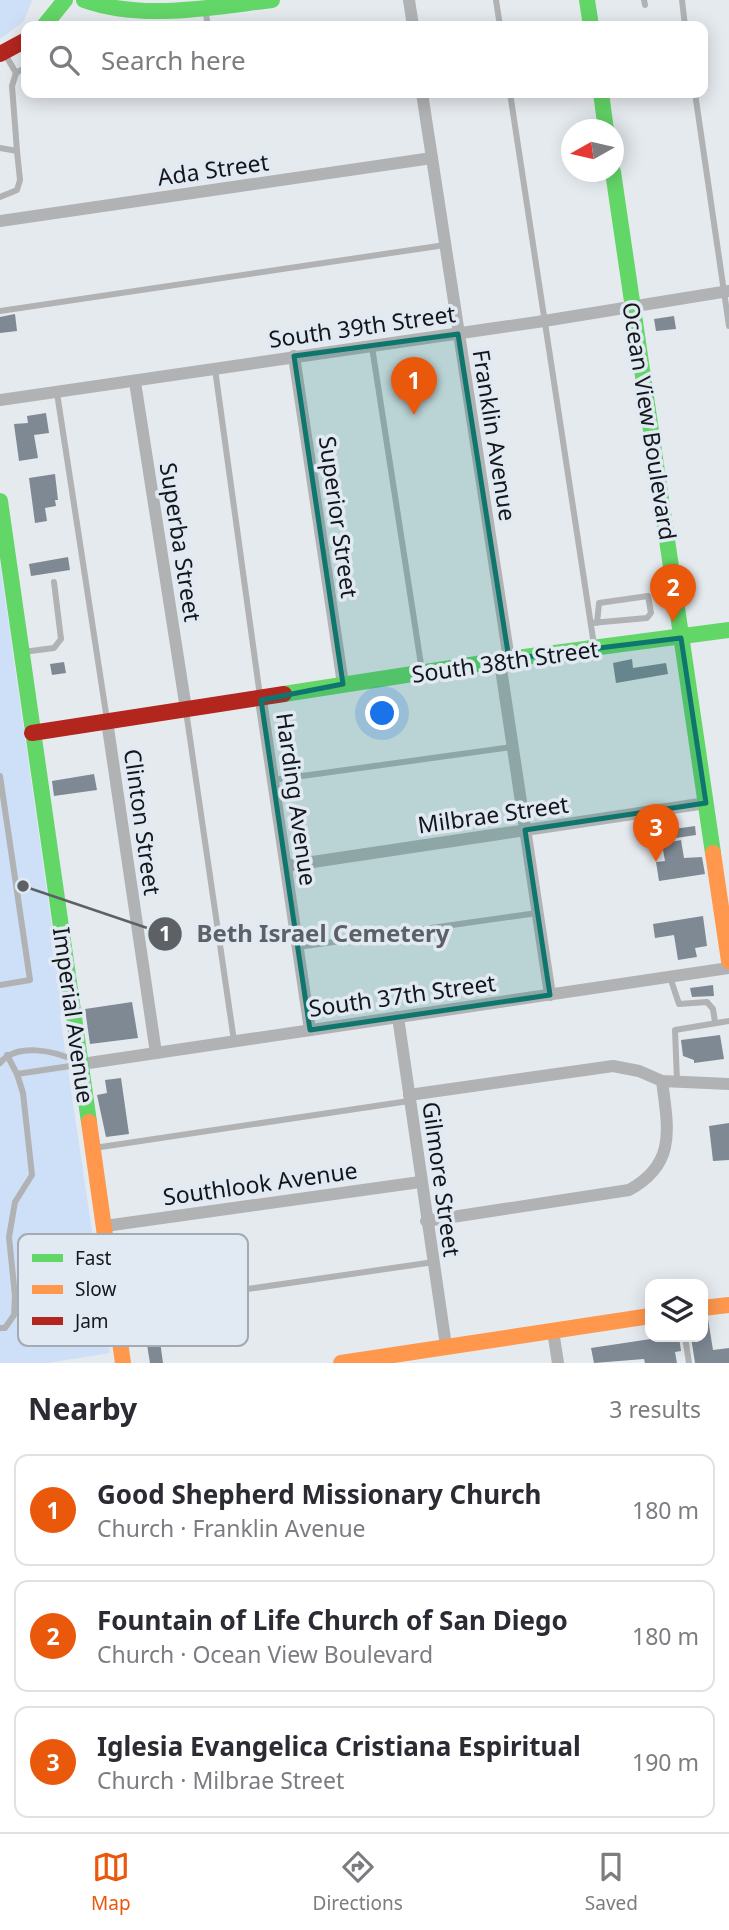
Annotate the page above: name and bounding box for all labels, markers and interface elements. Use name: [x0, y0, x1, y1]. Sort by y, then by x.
search box: [21, 21, 708, 98]
icon: search: [45, 41, 83, 79]
text: Search here: [101, 42, 246, 78]
north arrow: [561, 119, 624, 182]
street label: Ada Street: [155, 145, 271, 193]
street label: South 39th Street: [267, 297, 457, 355]
street label: Ocean View Boulevard: [615, 300, 685, 542]
street label: Franklin Avenue: [466, 347, 524, 523]
pin: 1: [391, 357, 437, 415]
street label: Superior Street: [312, 434, 366, 600]
street label: Superba Street: [153, 460, 209, 624]
pin: 2: [650, 564, 696, 622]
street label: South 38th Street: [410, 632, 600, 690]
your location: [365, 696, 399, 730]
street label: Harding Avenue: [269, 711, 325, 887]
street label: Clinton Street: [117, 747, 169, 897]
street label: Milbrae Street: [416, 788, 570, 840]
pin: 3: [633, 804, 679, 862]
callout: Beth Israel Cemetery: [148, 911, 464, 956]
text: Beth Israel Cemetery: [197, 916, 450, 949]
text: 1: [159, 919, 171, 947]
street label: Imperial Avenue: [46, 925, 102, 1105]
street label: South 37th Street: [307, 966, 497, 1024]
street label: Gilmore Street: [415, 1099, 469, 1259]
street label: Southlook Avenue: [161, 1154, 359, 1212]
legend: [18, 1234, 248, 1346]
text: Fast: [75, 1245, 112, 1271]
text: Slow: [75, 1276, 116, 1302]
map controls: [645, 1279, 708, 1342]
button: layers: [645, 1279, 708, 1342]
text: Jam: [73, 1308, 109, 1334]
text: Nearby: [28, 1388, 137, 1429]
text: 3 results: [609, 1393, 701, 1425]
text: Good Shepherd Missionary Church: [97, 1476, 541, 1512]
text: 1: [46, 1494, 60, 1526]
text: 180 m: [632, 1494, 699, 1526]
text: Church · Franklin Avenue: [97, 1512, 366, 1544]
text: Fountain of Life Church of San Diego: [97, 1602, 568, 1638]
text: 2: [46, 1620, 60, 1652]
text: 180 m: [632, 1620, 699, 1652]
text: Church · Ocean View Boulevard: [97, 1638, 433, 1670]
text: Iglesia Evangelica Cristiana Espiritual: [97, 1728, 581, 1764]
text: 3: [46, 1746, 60, 1778]
text: 190 m: [632, 1746, 699, 1778]
text: Church · Milbrae Street: [97, 1764, 344, 1796]
tab: Map: [91, 1848, 131, 1916]
tab: Directions: [313, 1848, 403, 1916]
tab: Saved: [585, 1848, 638, 1916]

